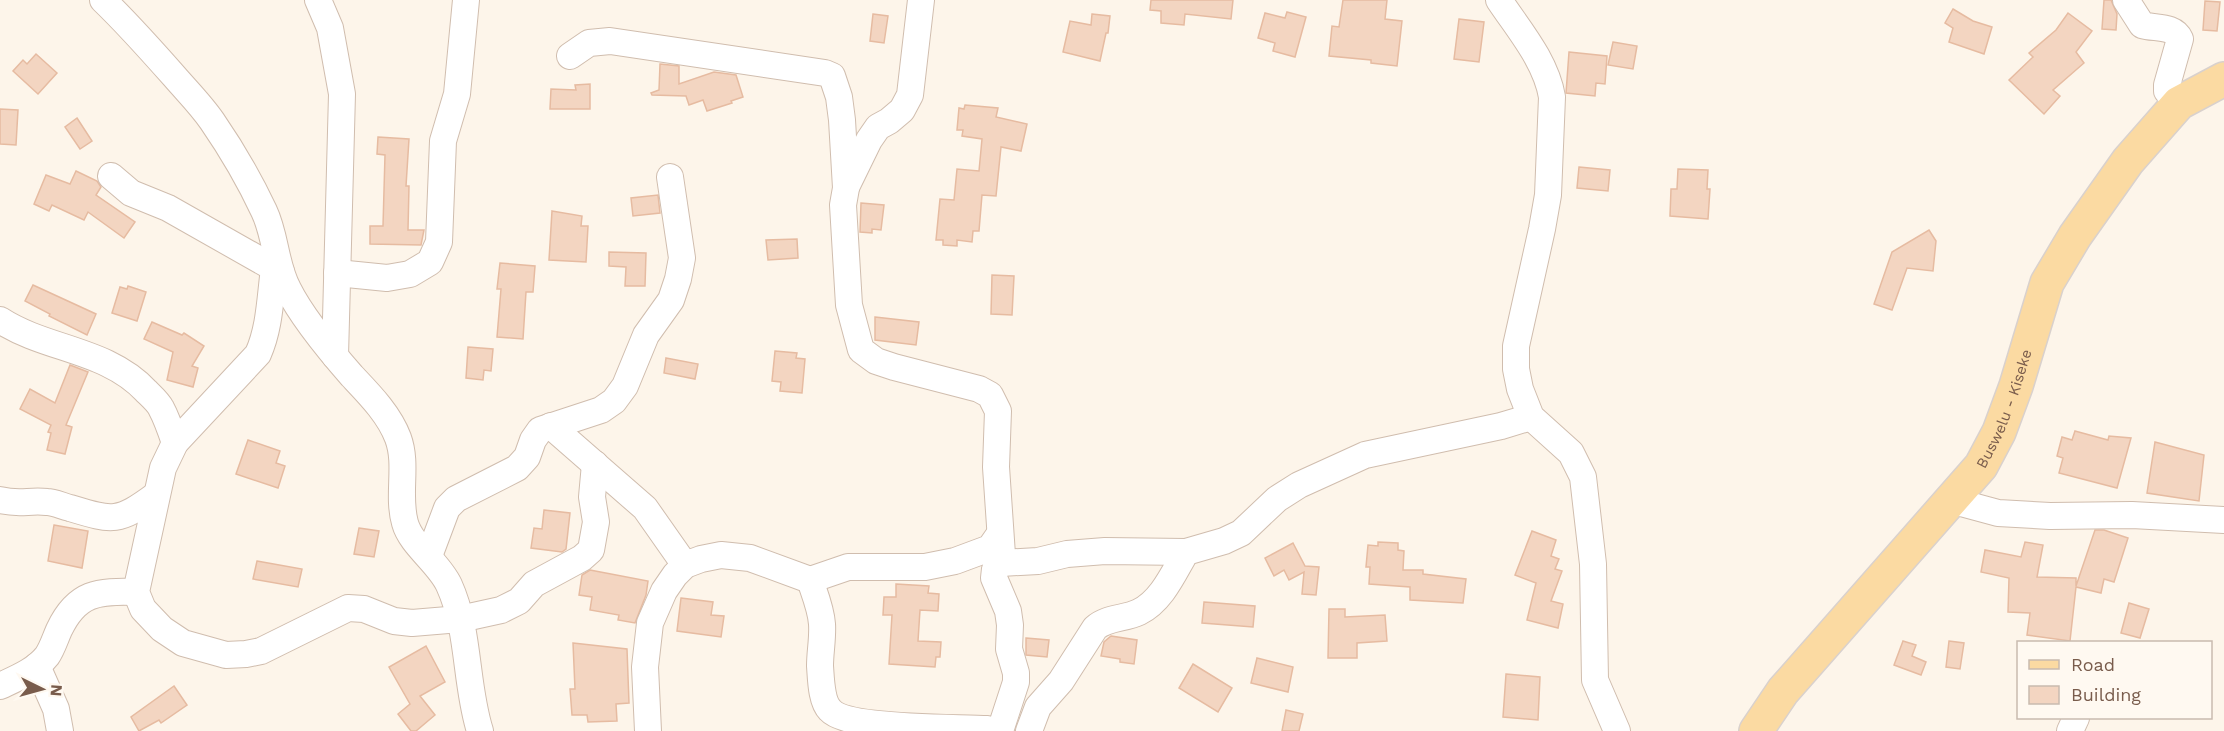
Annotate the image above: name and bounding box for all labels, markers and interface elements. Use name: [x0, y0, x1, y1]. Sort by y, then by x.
street label: Buswelu - Kiseke: [1972, 347, 2036, 471]
legend: [2017, 641, 2212, 719]
text: Road: [2071, 654, 2115, 675]
north arrow: [12, 659, 72, 719]
text: N: [46, 684, 66, 697]
text: Building: [2071, 684, 2141, 705]

